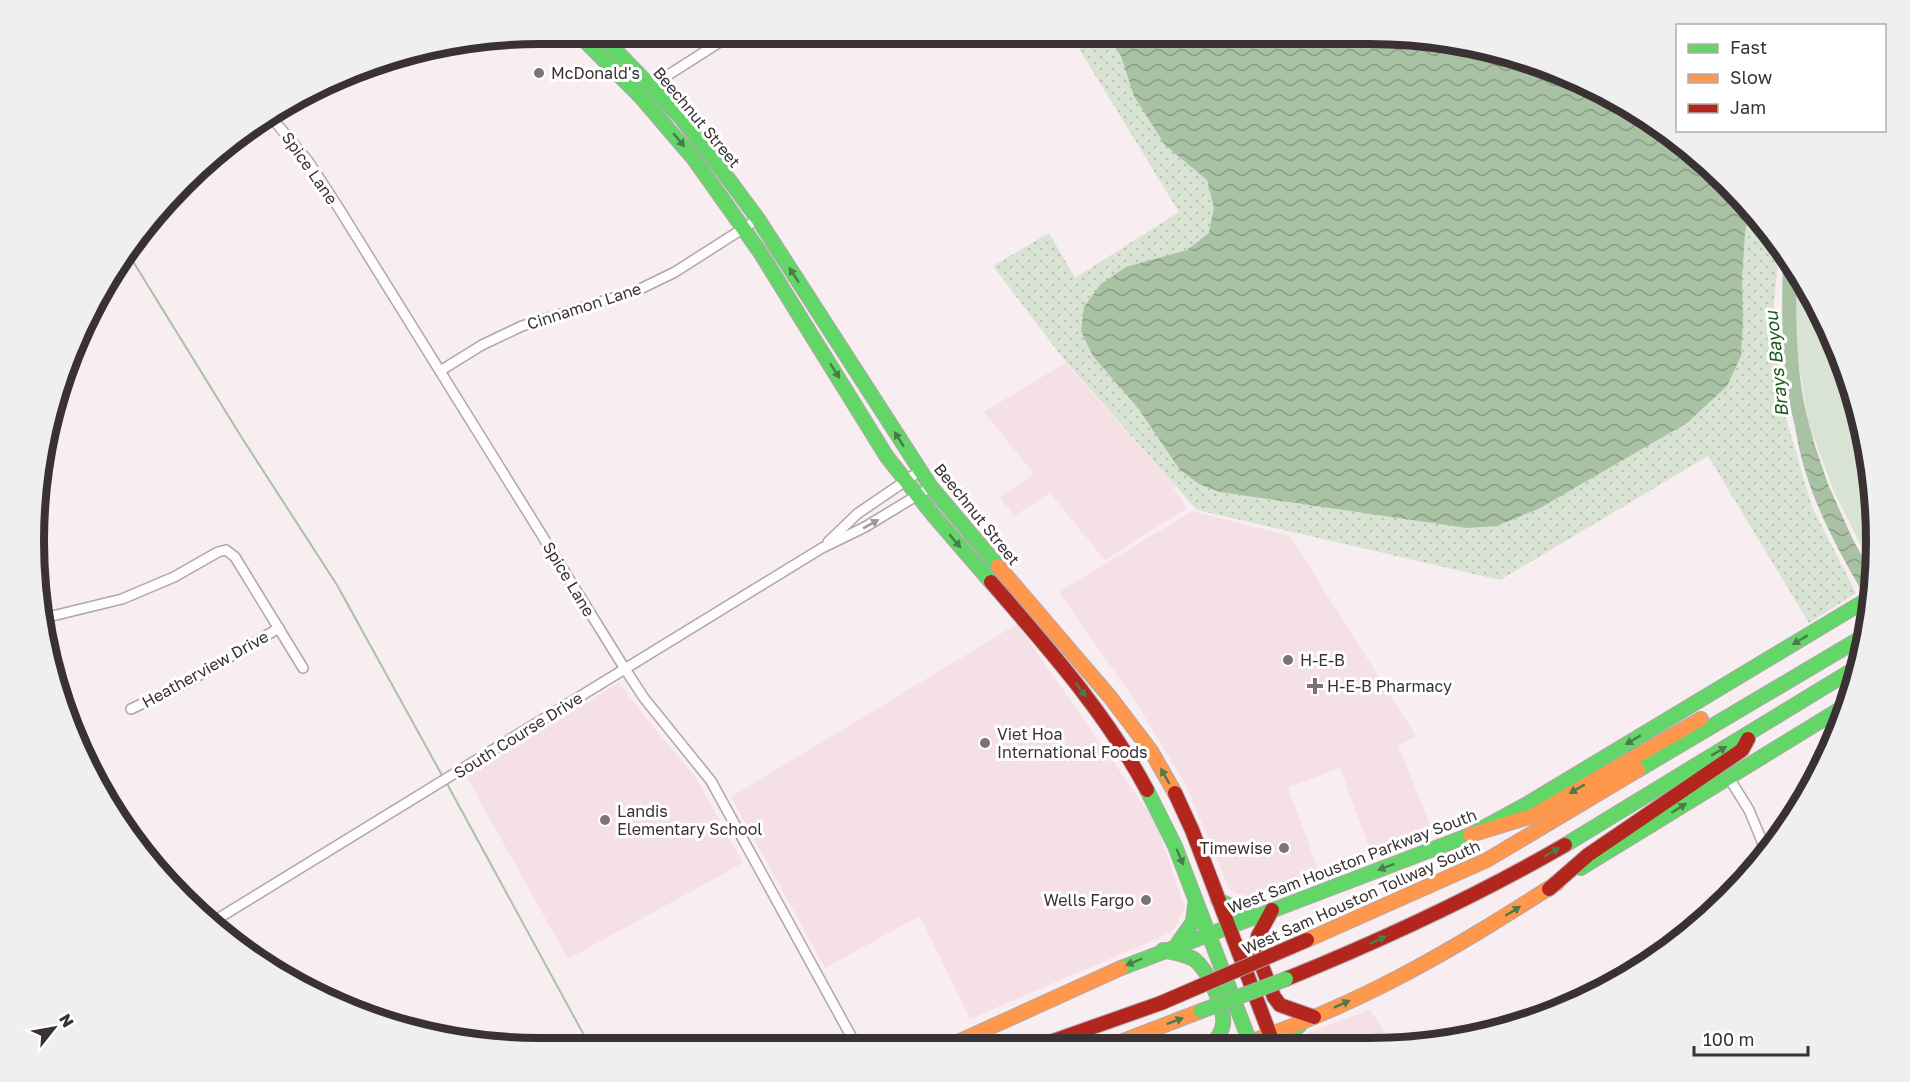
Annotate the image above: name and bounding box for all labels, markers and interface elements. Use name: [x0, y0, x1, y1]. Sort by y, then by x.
legend: [1676, 24, 1886, 132]
text: Fast: [1730, 36, 1767, 58]
place label: McDonald's: [551, 63, 640, 83]
street label: Beechnut Street: [649, 63, 745, 171]
marker: McDonald's: [532, 66, 546, 80]
text: Slow: [1730, 66, 1773, 88]
text: Jam: [1730, 96, 1766, 118]
street label: Spice Lane: [278, 128, 342, 208]
one-way arrow: [672, 132, 685, 148]
one-way arrow: [788, 266, 799, 283]
street label: Cinnamon Lane: [524, 278, 644, 334]
water label: Brays Bayou: [1759, 309, 1792, 418]
one-way arrow: [829, 363, 840, 379]
one-way arrow: [894, 431, 905, 447]
street label: Beechnut Street: [930, 459, 1024, 569]
one-way arrow: [863, 519, 880, 529]
one-way arrow: [948, 533, 961, 548]
street label: Spice Lane: [539, 538, 599, 620]
street label: Heatherview Drive: [138, 626, 272, 712]
one-way arrow: [1792, 634, 1808, 645]
place label: H-E-B: [1300, 650, 1345, 670]
marker: H-E-B: [1281, 653, 1295, 667]
place label: H-E-B Pharmacy: [1327, 676, 1452, 696]
marker: H-E-B Pharmacy: [1308, 679, 1322, 693]
one-way arrow: [1075, 682, 1088, 698]
street label: South Course Drive: [450, 687, 586, 783]
place label: Viet Hoa International Foods: [997, 724, 1148, 762]
one-way arrow: [1625, 735, 1641, 746]
marker: Viet Hoa International Foods: [978, 736, 992, 750]
one-way arrow: [1711, 746, 1727, 757]
one-way arrow: [1160, 768, 1171, 784]
one-way arrow: [1569, 784, 1585, 795]
place label: Landis Elementary School: [617, 801, 762, 839]
one-way arrow: [1671, 803, 1687, 814]
street label: West Sam Houston Parkway South: [1225, 804, 1479, 918]
marker: Landis Elementary School: [598, 813, 612, 827]
street label: West Sam Houston Tollway South: [1239, 835, 1483, 959]
place label: Timewise: [1200, 838, 1272, 858]
marker: Timewise: [1277, 841, 1291, 855]
one-way arrow: [1544, 847, 1561, 857]
one-way arrow: [1175, 849, 1185, 867]
one-way arrow: [1376, 863, 1394, 873]
place label: Wells Fargo: [1044, 890, 1134, 910]
marker: Wells Fargo: [1139, 893, 1153, 907]
one-way arrow: [1505, 905, 1521, 916]
one-way arrow: [1370, 936, 1387, 945]
one-way arrow: [1125, 957, 1143, 967]
north arrow: [24, 998, 84, 1058]
one-way arrow: [1334, 1000, 1351, 1009]
text: N: [55, 1010, 79, 1031]
one-way arrow: [1166, 1016, 1184, 1025]
scale bar: [1694, 1019, 1808, 1057]
text: 100 m: [1703, 1028, 1754, 1050]

